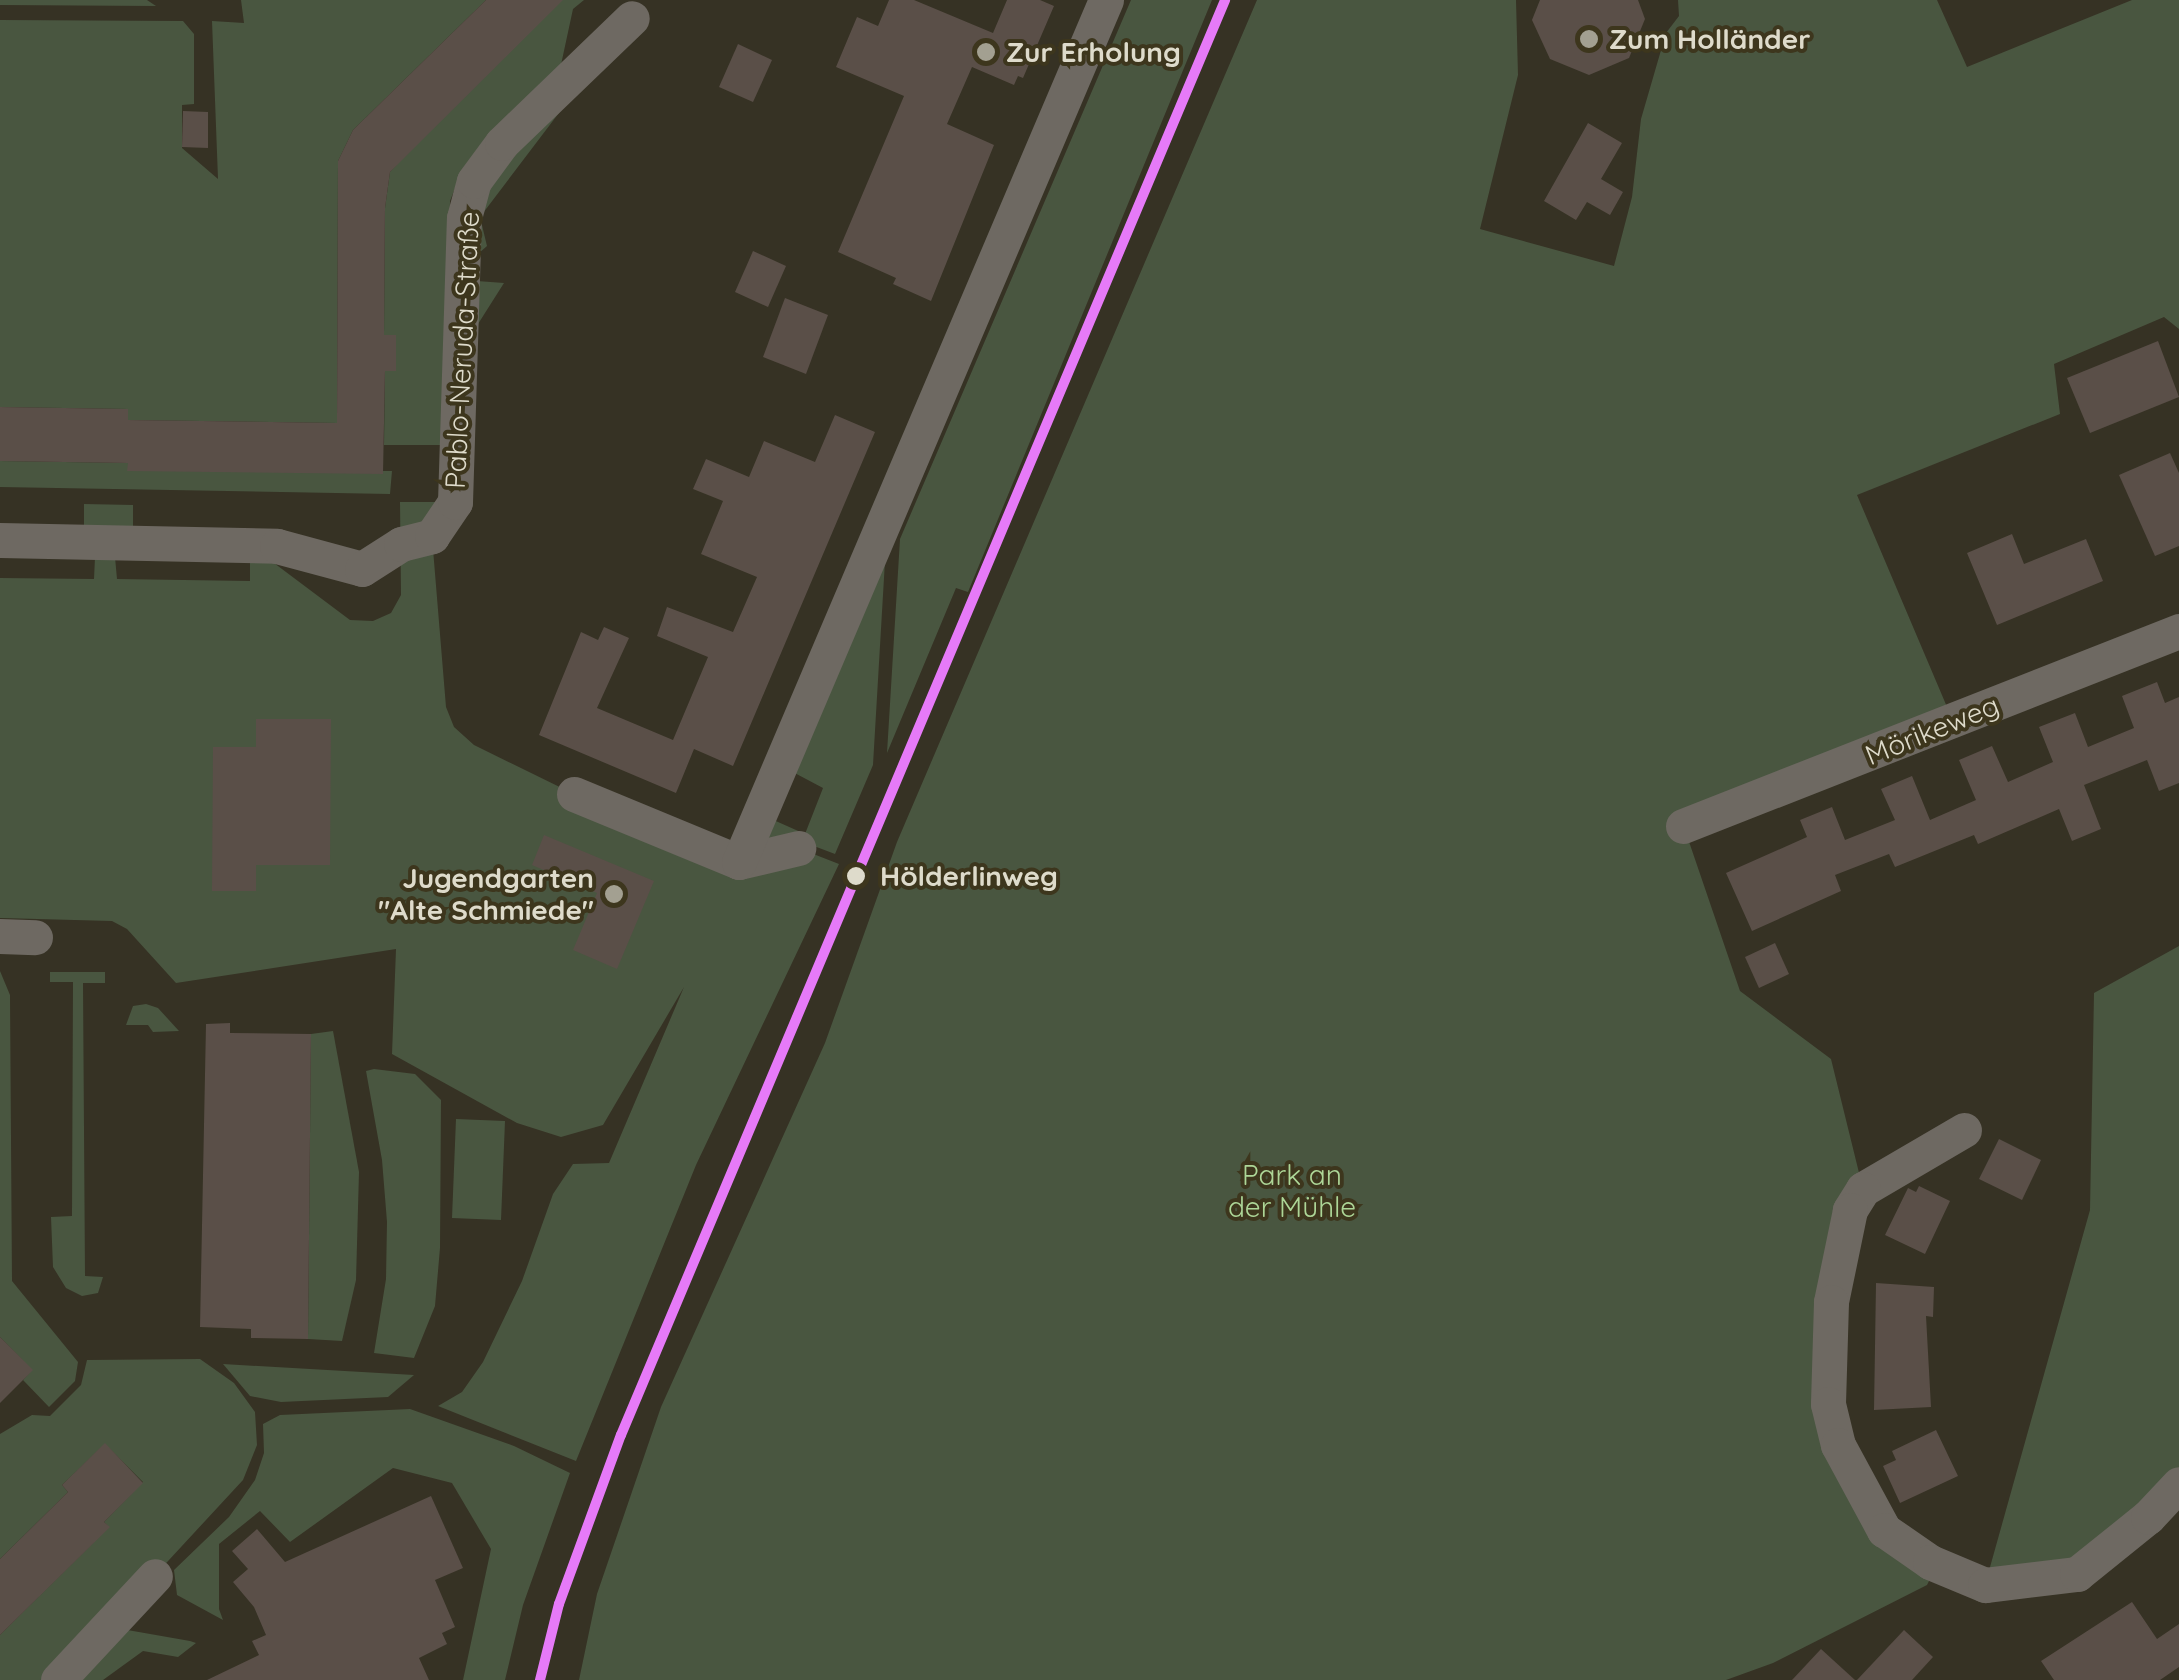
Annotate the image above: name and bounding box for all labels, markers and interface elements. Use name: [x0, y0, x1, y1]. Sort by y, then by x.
place label: Zum Holländer: [1609, 22, 1810, 56]
marker: Zum Holländer: [1578, 28, 1600, 50]
place label: Zur Erholung: [1006, 35, 1181, 69]
marker: Zur Erholung: [975, 41, 997, 63]
street label: Pablo-Neruda-Straße: [438, 210, 486, 490]
street label: Mörikeweg: [1860, 688, 2004, 772]
place label: Hölderlinweg: [880, 859, 1058, 893]
place label: Jugendgarten "Alte Schmiede": [378, 861, 594, 927]
marker: Hölderlinweg: [841, 861, 871, 891]
marker: Jugendgarten "Alte Schmiede": [603, 883, 625, 905]
park label: Park an der Mühle: [1228, 1158, 1356, 1224]

